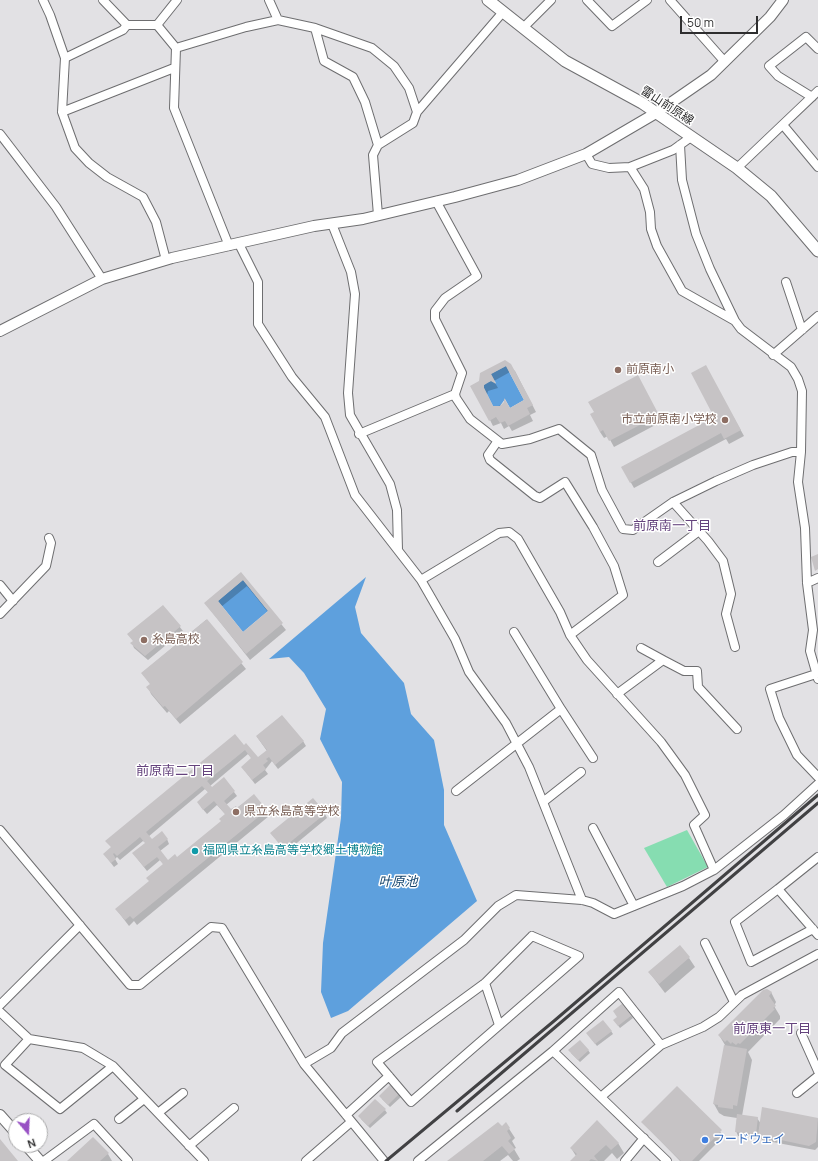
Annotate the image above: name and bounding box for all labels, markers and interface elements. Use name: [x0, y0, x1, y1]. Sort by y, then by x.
scale bar: [682, 8, 760, 34]
text: 50 m: [687, 14, 714, 31]
street label: 雷山前原線: [638, 84, 696, 128]
place label: 前原南小: [626, 363, 674, 377]
marker: 前原南小: [613, 365, 623, 375]
place label: 市立前原南小学校: [621, 413, 717, 427]
marker: 市立前原南小学校: [720, 415, 730, 425]
district label: 前原南一丁目: [633, 518, 711, 534]
place label: 糸島高校: [152, 633, 200, 647]
marker: 糸島高校: [139, 635, 149, 645]
district label: 前原南二丁目: [136, 763, 214, 779]
place label: 県立糸島高等学校: [244, 805, 340, 819]
marker: 県立糸島高等学校: [231, 807, 241, 817]
place label: 福岡県立糸島高等学校郷土博物館: [203, 844, 383, 858]
marker: 福岡県立糸島高等学校郷土博物館: [190, 846, 200, 856]
water label: 叶原池: [379, 874, 417, 890]
district label: 前原東一丁目: [733, 1021, 811, 1037]
north arrow: [8, 1113, 48, 1153]
place label: フードウェイ: [713, 1133, 785, 1147]
text: N: [26, 1135, 38, 1152]
marker: フードウェイ: [700, 1135, 710, 1145]

